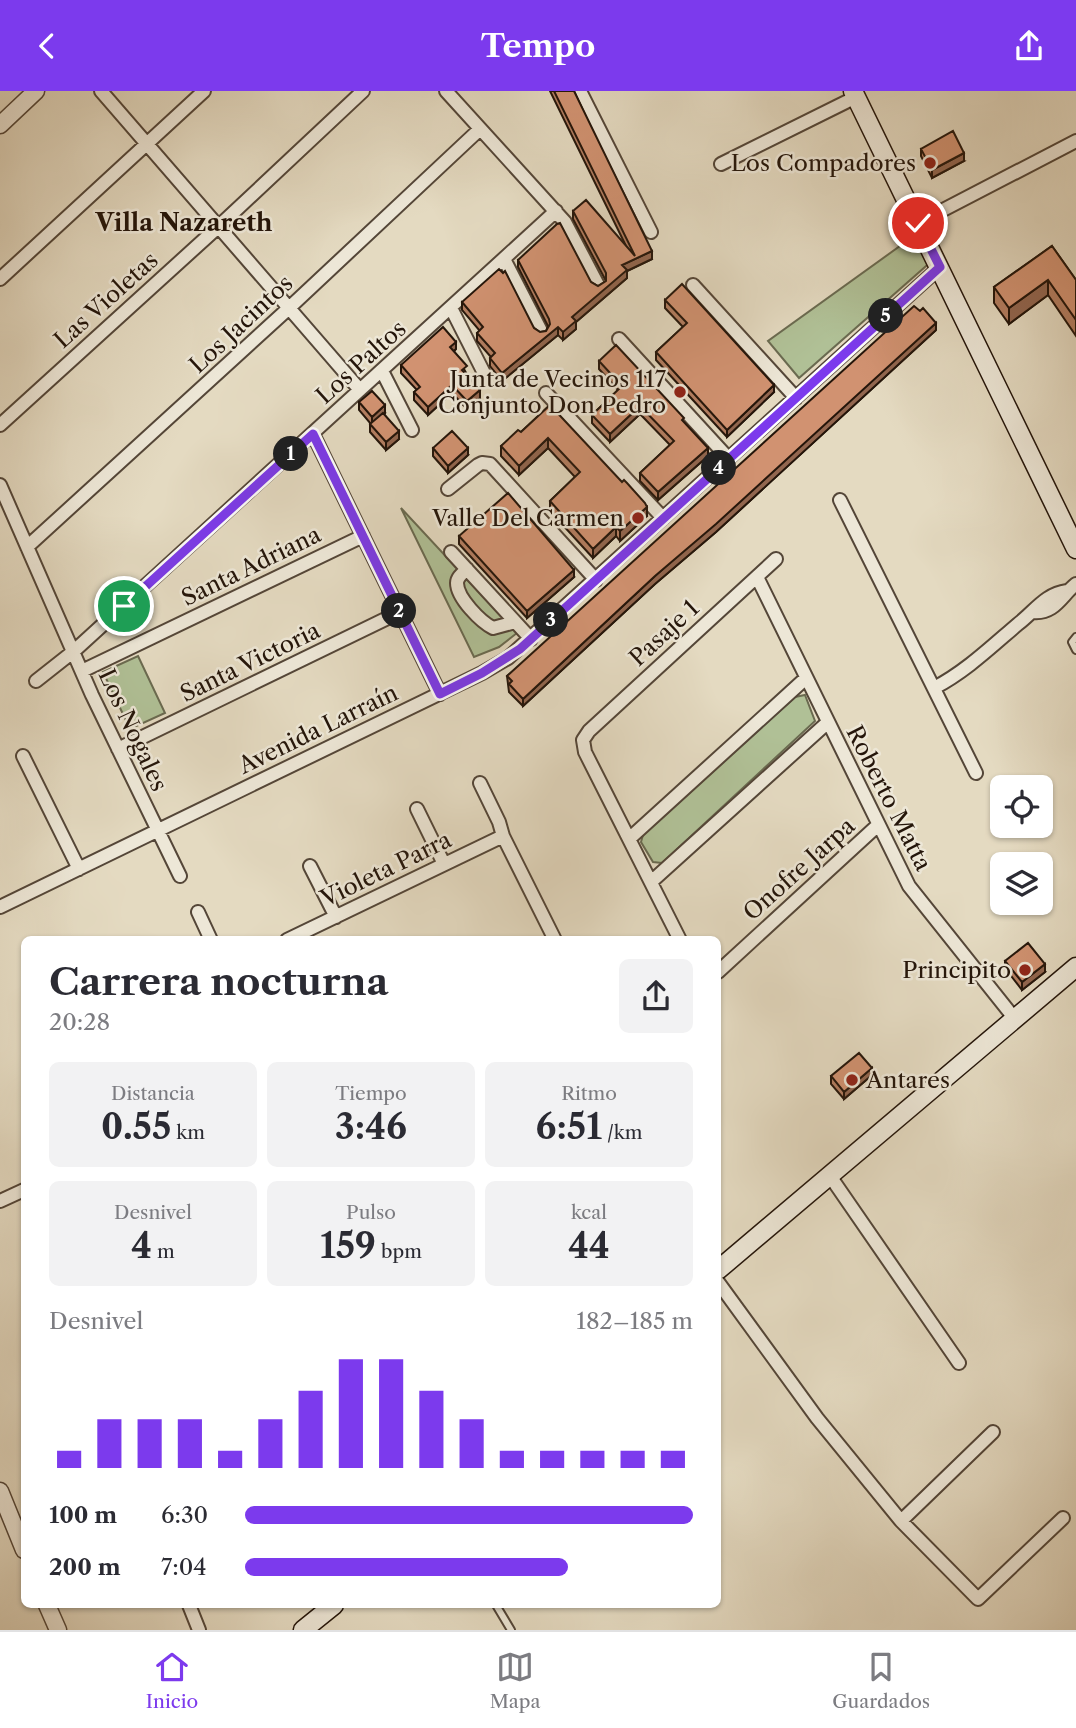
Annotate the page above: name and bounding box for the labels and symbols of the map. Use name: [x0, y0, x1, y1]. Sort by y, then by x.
place label: Los Compadores: [731, 149, 916, 177]
marker: Los Compadores: [922, 155, 938, 171]
pin: [888, 193, 948, 253]
district label: Villa Nazareth: [95, 208, 273, 237]
street label: Las Violetas: [48, 246, 164, 354]
street label: Los Jacintos: [184, 269, 298, 379]
pin: 5: [868, 299, 903, 334]
street label: Los Paltos: [310, 314, 412, 410]
place label: Junta de Vecinos 117 Conjunto Don Pedro: [438, 365, 667, 419]
marker: Junta de Vecinos 117 Conjunto Don Pedro: [672, 384, 688, 400]
pin: 1: [274, 437, 308, 471]
pin: 4: [702, 451, 736, 485]
place label: Valle Del Carmen: [431, 504, 624, 532]
marker: Valle Del Carmen: [630, 510, 646, 526]
street label: Santa Adriana: [177, 520, 326, 612]
pin: [94, 576, 154, 636]
pin: 2: [382, 594, 416, 629]
street label: Pasaje 1: [624, 594, 705, 672]
pin: 3: [534, 603, 568, 637]
street label: Santa Victoria: [175, 616, 325, 708]
street label: Los Nogales: [92, 664, 174, 796]
street label: Avenida Larraín: [233, 678, 402, 780]
street label: Roberto Matta: [840, 721, 938, 876]
street label: Onofre Jarpa: [738, 811, 861, 926]
street label: Violeta Parra: [315, 825, 457, 913]
place label: Principito: [902, 956, 1011, 984]
marker: Principito: [1017, 962, 1033, 978]
place label: Antares: [865, 1066, 950, 1094]
marker: Antares: [844, 1072, 860, 1088]

